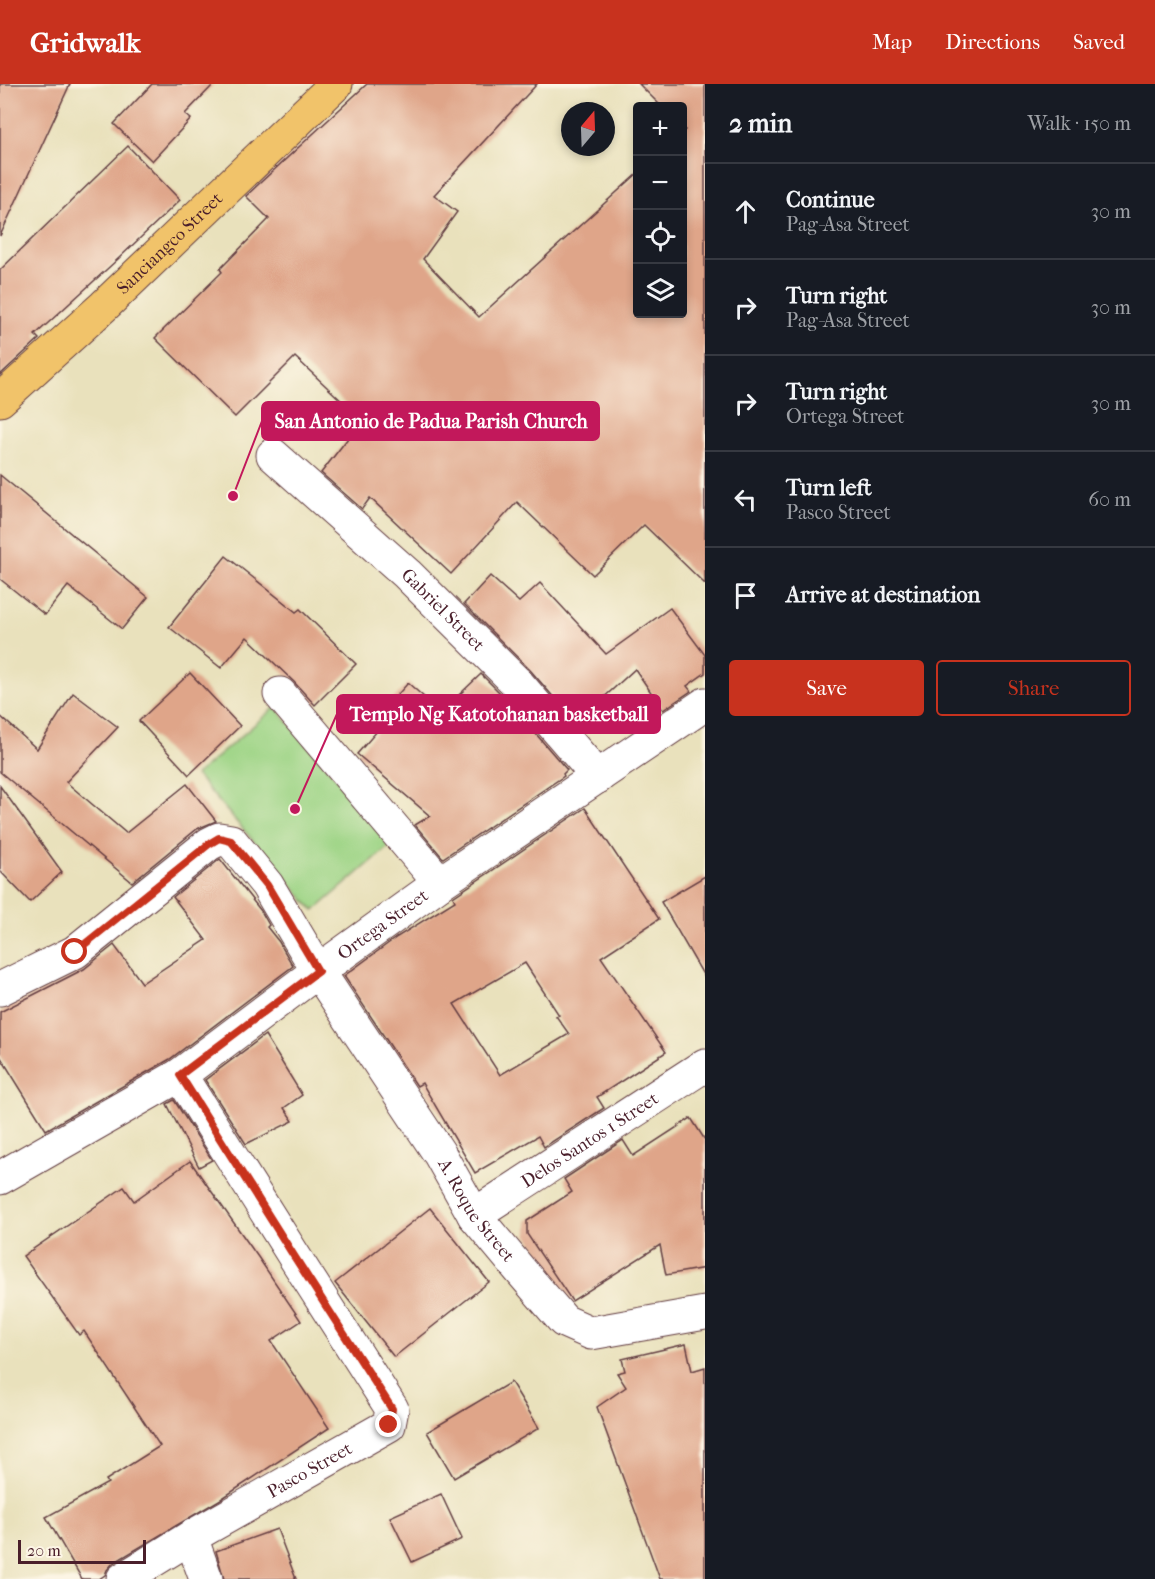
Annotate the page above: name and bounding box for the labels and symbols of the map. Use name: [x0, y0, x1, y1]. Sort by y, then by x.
north arrow: [561, 102, 615, 156]
street label: Sanciangco Street: [113, 188, 228, 299]
callout: San Antonio de Padua Parish Church: [262, 402, 599, 440]
text: San Antonio de Padua Parish Church: [274, 410, 588, 433]
street label: Gabriel Street: [397, 564, 489, 656]
callout: Templo Ng Katotohanan basketball: [337, 695, 660, 733]
text: Templo Ng Katotohanan basketball: [348, 703, 649, 726]
street label: Ortega Street: [334, 885, 433, 964]
route start: [61, 938, 87, 964]
street label: Delos Santos 1 Street: [518, 1088, 663, 1192]
street label: A. Roque Street: [433, 1154, 519, 1267]
route end: [375, 1411, 401, 1437]
street label: Pasco Street: [264, 1438, 356, 1503]
scale bar: [18, 1537, 146, 1564]

